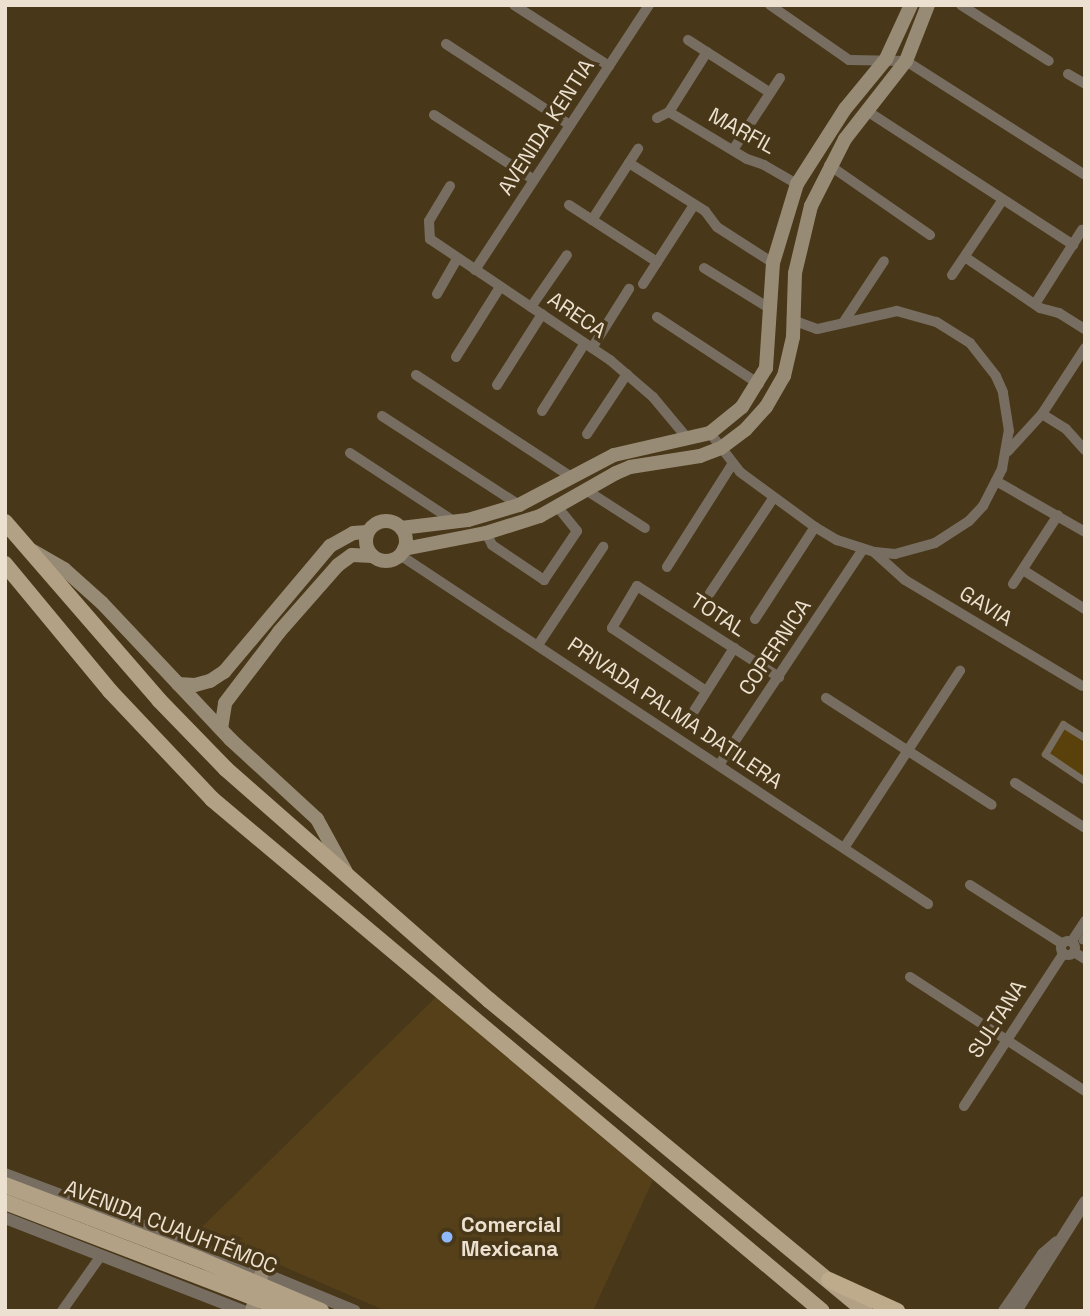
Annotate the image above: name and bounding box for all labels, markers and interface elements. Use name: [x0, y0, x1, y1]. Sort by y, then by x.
street label: AVENIDA KENTIA: [493, 54, 599, 200]
street label: MARFIL: [704, 102, 780, 160]
street label: ARECA: [543, 286, 611, 344]
street label: GAVIA: [955, 580, 1017, 632]
street label: TOTAL: [686, 588, 750, 642]
street label: COPERNICA: [734, 594, 816, 700]
street label: PRIVADA PALMA DATILERA: [563, 632, 787, 794]
street label: SULTANA: [963, 975, 1031, 1063]
street label: AVENIDA CUAUHTÉMOC: [61, 1175, 281, 1279]
place label: Comercial Mexicana: [461, 1212, 561, 1262]
marker: Comercial Mexicana: [439, 1229, 455, 1245]

